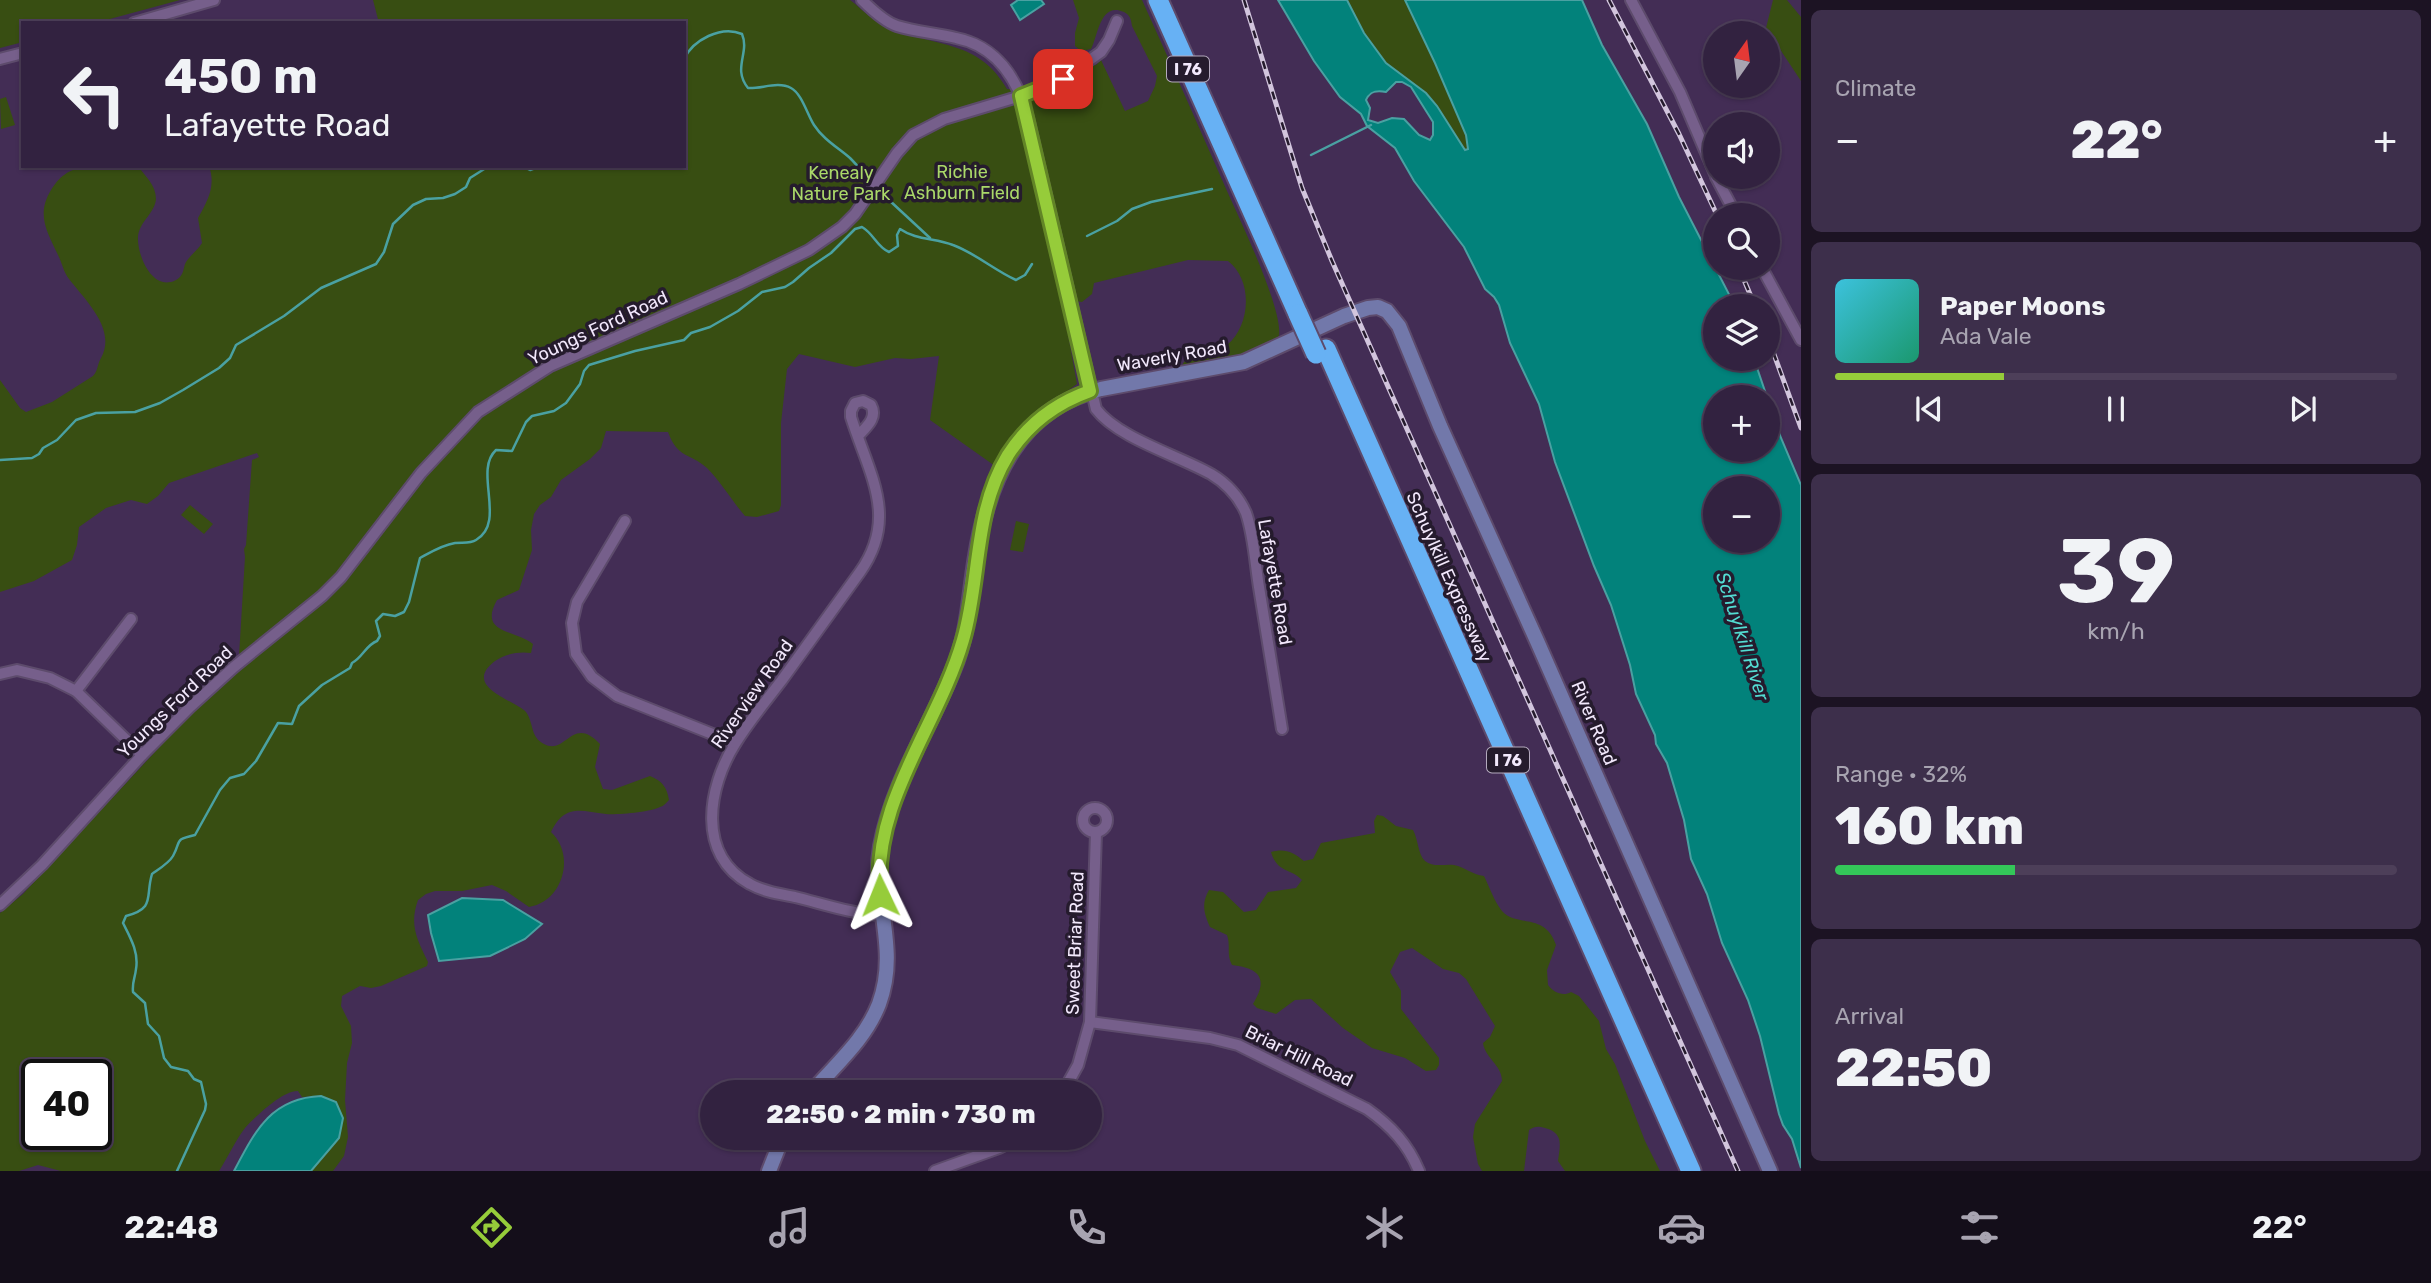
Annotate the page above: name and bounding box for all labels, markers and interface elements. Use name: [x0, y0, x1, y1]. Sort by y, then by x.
north arrow: [1703, 21, 1780, 98]
map controls: [1703, 21, 1780, 553]
text: 450 m: [164, 47, 318, 105]
icon: left: [49, 49, 140, 140]
pin: [1033, 49, 1093, 109]
road number: I 76: [1167, 57, 1209, 82]
icon: arrive: [1044, 60, 1082, 98]
text: Climate: [1835, 74, 1916, 102]
text: Lafayette Road: [164, 106, 390, 144]
text: 22°: [2070, 109, 2163, 171]
button: sound: [1703, 112, 1780, 189]
text: −: [1835, 117, 1860, 163]
text: +: [2373, 117, 2397, 163]
park label: Richie Ashburn Field: [904, 161, 1020, 204]
park label: Kenealy Nature Park: [792, 162, 891, 205]
button: search: [1703, 203, 1780, 280]
street label: Youngs Ford Road: [525, 286, 671, 370]
text: Paper Moons: [1940, 291, 2106, 322]
button: layers: [1703, 294, 1780, 371]
text: Ada Vale: [1940, 322, 2032, 350]
street label: Waverly Road: [1115, 336, 1229, 376]
button: +: [1703, 385, 1780, 462]
icon: previous: [1910, 390, 1948, 428]
icon: pause: [2097, 390, 2135, 428]
icon: next: [2284, 390, 2322, 428]
button: −: [1703, 476, 1780, 553]
street label: Schuylkill Expressway: [1402, 488, 1497, 666]
street label: Lafayette Road: [1253, 517, 1297, 647]
text: 39: [2057, 517, 2175, 625]
water label: Schuylkill River: [1711, 569, 1774, 704]
text: km/h: [2087, 617, 2145, 645]
street label: Riverview Road: [706, 635, 798, 753]
street label: Youngs Ford Road: [113, 641, 237, 763]
street label: River Road: [1566, 678, 1622, 768]
road number: I 76: [1487, 748, 1529, 772]
text: Range · 32%: [1835, 760, 1967, 788]
text: 160 km: [1835, 795, 2024, 857]
position arrow: [843, 858, 917, 932]
street label: Sweet Briar Road: [1062, 871, 1088, 1015]
text: Arrival: [1835, 1002, 1904, 1030]
street label: Briar Hill Road: [1242, 1020, 1356, 1092]
text: 22:50: [1835, 1037, 1992, 1099]
speed limit sign: 40: [21, 1059, 112, 1150]
text: 22:50 · 2 min · 730 m: [766, 1099, 1036, 1130]
icon: directions: [467, 1203, 516, 1252]
icon: music: [765, 1203, 814, 1252]
icon: phone: [1062, 1203, 1111, 1252]
icon: climate: [1360, 1203, 1409, 1252]
icon: car: [1657, 1203, 1706, 1252]
icon: filters: [1955, 1203, 2004, 1252]
text: 22:48: [124, 1208, 219, 1246]
text: 22°: [2252, 1208, 2307, 1246]

